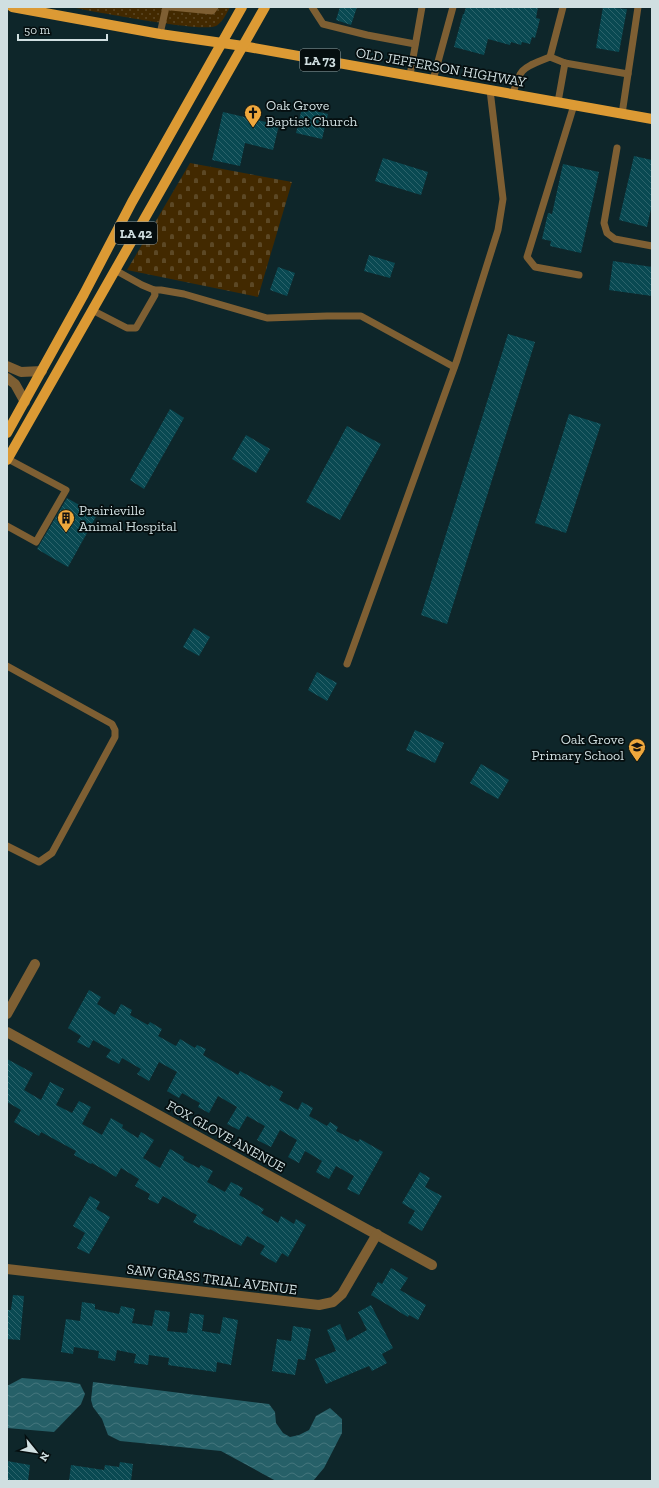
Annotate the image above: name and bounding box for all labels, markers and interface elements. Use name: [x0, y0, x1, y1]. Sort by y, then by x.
scale bar: [18, 16, 107, 42]
text: 50 m: [24, 23, 51, 37]
street label: OLD JEFFERSON HIGHWAY: [354, 44, 528, 91]
road number: LA 73: [300, 49, 340, 71]
place label: Oak Grove Baptist Church: [266, 97, 358, 130]
church icon: Oak Grove Baptist Church: [243, 103, 263, 128]
road number: LA 42: [115, 222, 157, 244]
place label: Prairieville Animal Hospital: [79, 502, 177, 535]
building icon: Prairieville Animal Hospital: [56, 508, 76, 533]
place label: Oak Grove Primary School: [532, 731, 624, 764]
school or university icon: Oak Grove Primary School: [627, 737, 647, 762]
street label: FOX GLOVE ANENUE: [164, 1097, 288, 1176]
street label: SAW GRASS TRIAL AVENUE: [126, 1261, 298, 1298]
north arrow: [16, 1432, 56, 1472]
text: N: [36, 1450, 52, 1464]

